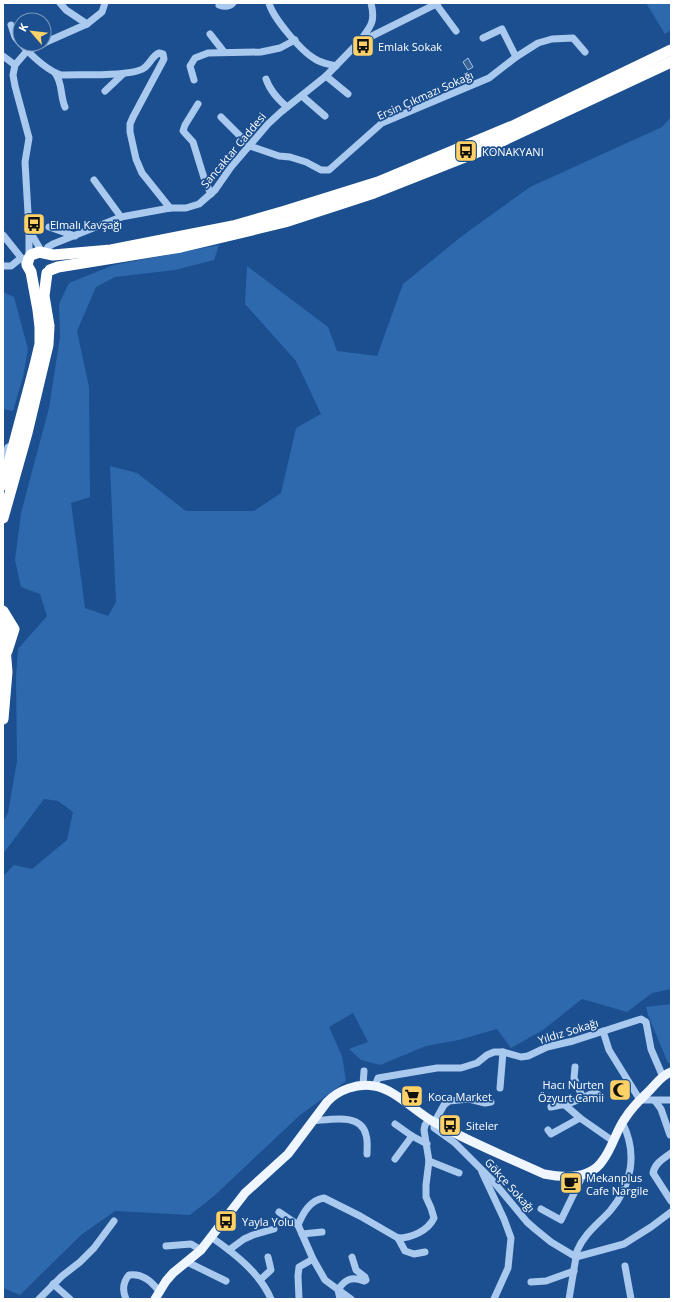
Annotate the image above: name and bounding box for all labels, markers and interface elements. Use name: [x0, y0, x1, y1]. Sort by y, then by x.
north arrow: [12, 12, 52, 52]
text: K: [14, 20, 31, 34]
bus stop icon: Emlak Sokak: [350, 33, 376, 59]
place label: Emlak Sokak: [378, 39, 442, 54]
street label: Ersin Çıkmazı Sokağı: [374, 67, 476, 123]
street label: Sancaktar Caddesi: [197, 109, 269, 191]
bus stop icon: KONAKYANI: [453, 138, 479, 164]
place label: KONAKYANI: [482, 144, 544, 159]
bus stop icon: Elmalı Kavşağı: [21, 211, 47, 237]
place label: Elmalı Kavşağı: [50, 217, 122, 232]
street label: Yıldız Sokağı: [536, 1015, 600, 1047]
place label: Hacı Nurten Özyurt Camii: [538, 1077, 604, 1105]
mosque icon: Hacı Nurten Özyurt Camii: [607, 1077, 633, 1103]
supermarket icon: Koca Market: [399, 1083, 425, 1109]
place label: Koca Market: [428, 1089, 492, 1104]
bus stop icon: Siteler: [437, 1112, 463, 1138]
place label: Siteler: [466, 1118, 499, 1133]
street label: Gökçe Sokağı: [482, 1155, 538, 1215]
cafe icon: Mekanplus Cafe Nargile: [558, 1170, 584, 1196]
place label: Mekanplus Cafe Nargile: [586, 1170, 648, 1198]
bus stop icon: Yayla Yolu: [213, 1208, 239, 1234]
place label: Yayla Yolu: [242, 1214, 294, 1229]

